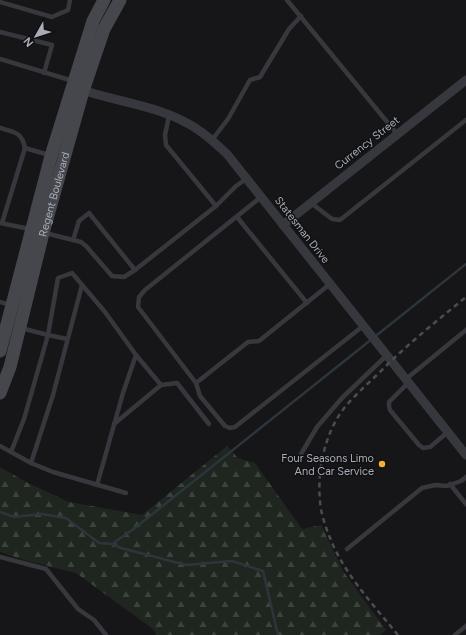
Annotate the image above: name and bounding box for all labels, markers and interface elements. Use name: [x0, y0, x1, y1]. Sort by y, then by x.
north arrow: [16, 16, 56, 56]
text: N: [21, 35, 36, 49]
street label: Currency Street: [332, 114, 402, 172]
street label: Regent Boulevard: [36, 151, 72, 238]
street label: Statesman Drive: [272, 194, 332, 266]
place label: Four Seasons Limo And Car Service: [281, 452, 374, 478]
marker: Four Seasons Limo And Car Service: [377, 459, 387, 469]

